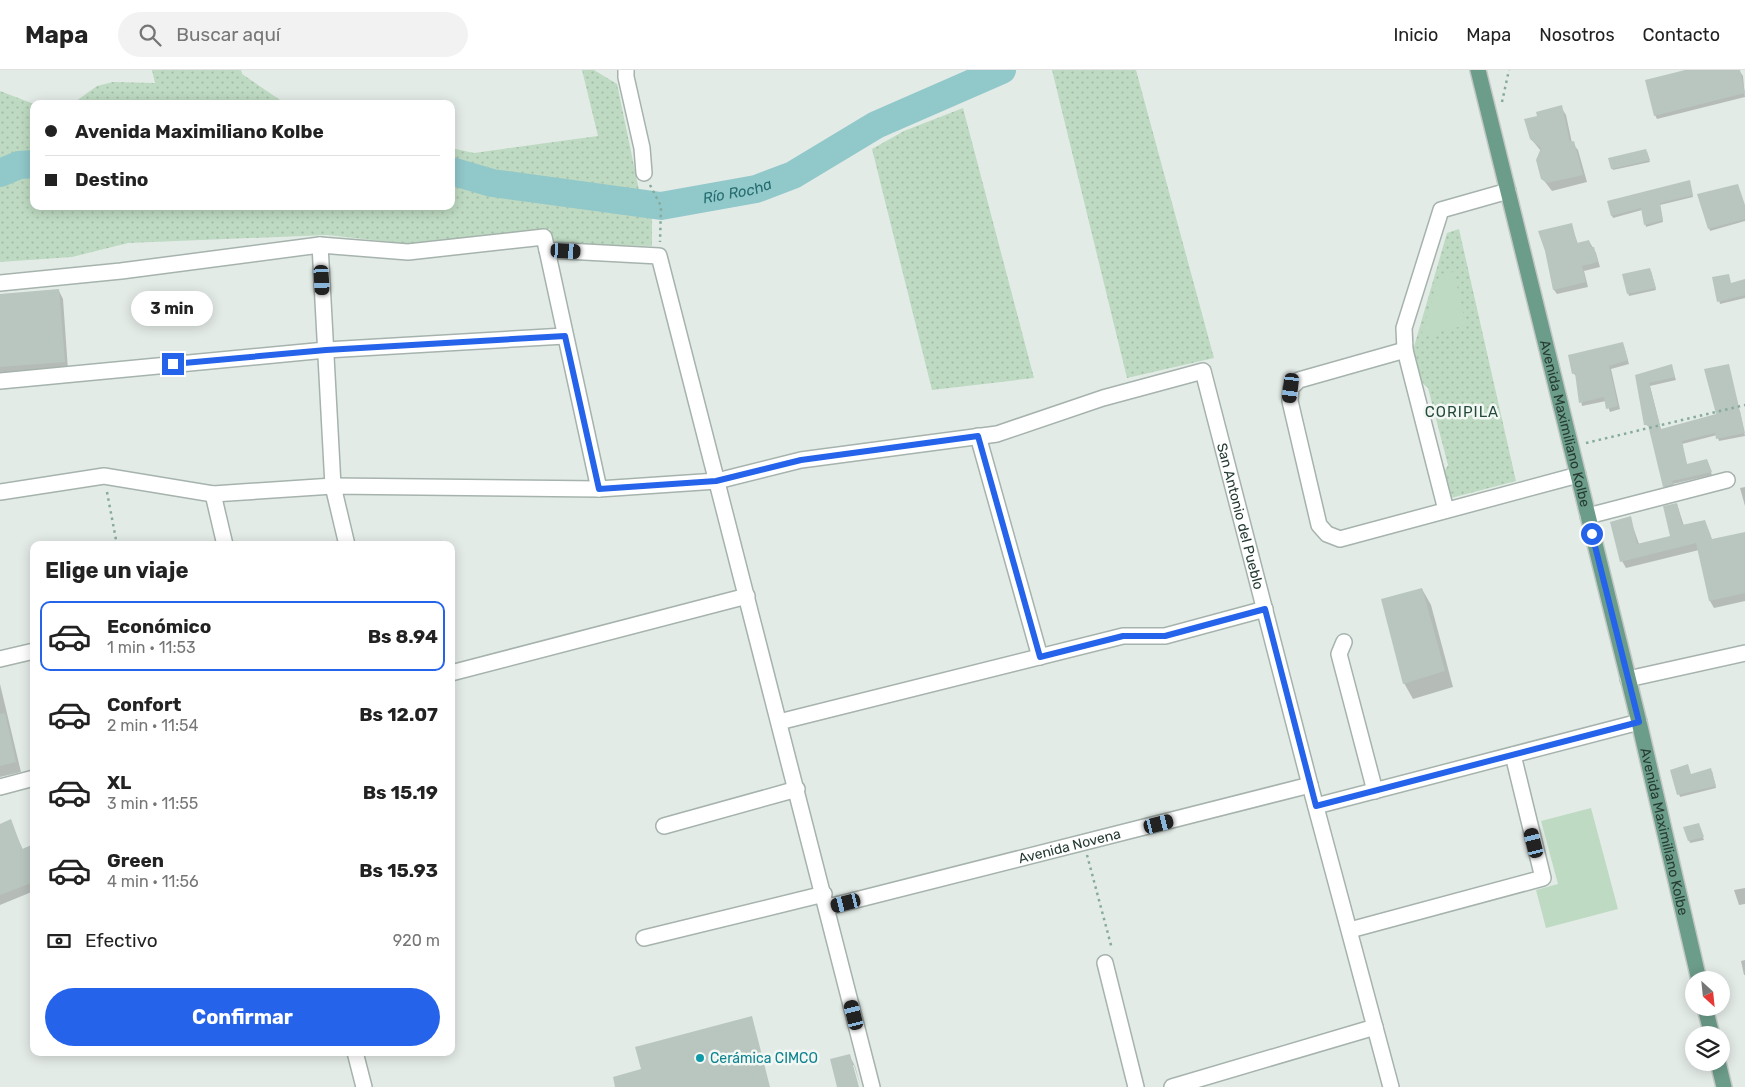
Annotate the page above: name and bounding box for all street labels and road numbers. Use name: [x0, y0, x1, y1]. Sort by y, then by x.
street label: Avenida Maximiliano Kolbe: [1536, 338, 1594, 509]
street label: San Antonio del Pueblo: [1213, 441, 1268, 591]
street label: Avenida Maximiliano Kolbe: [1637, 746, 1692, 917]
street label: Avenida Novena: [1017, 825, 1122, 867]

